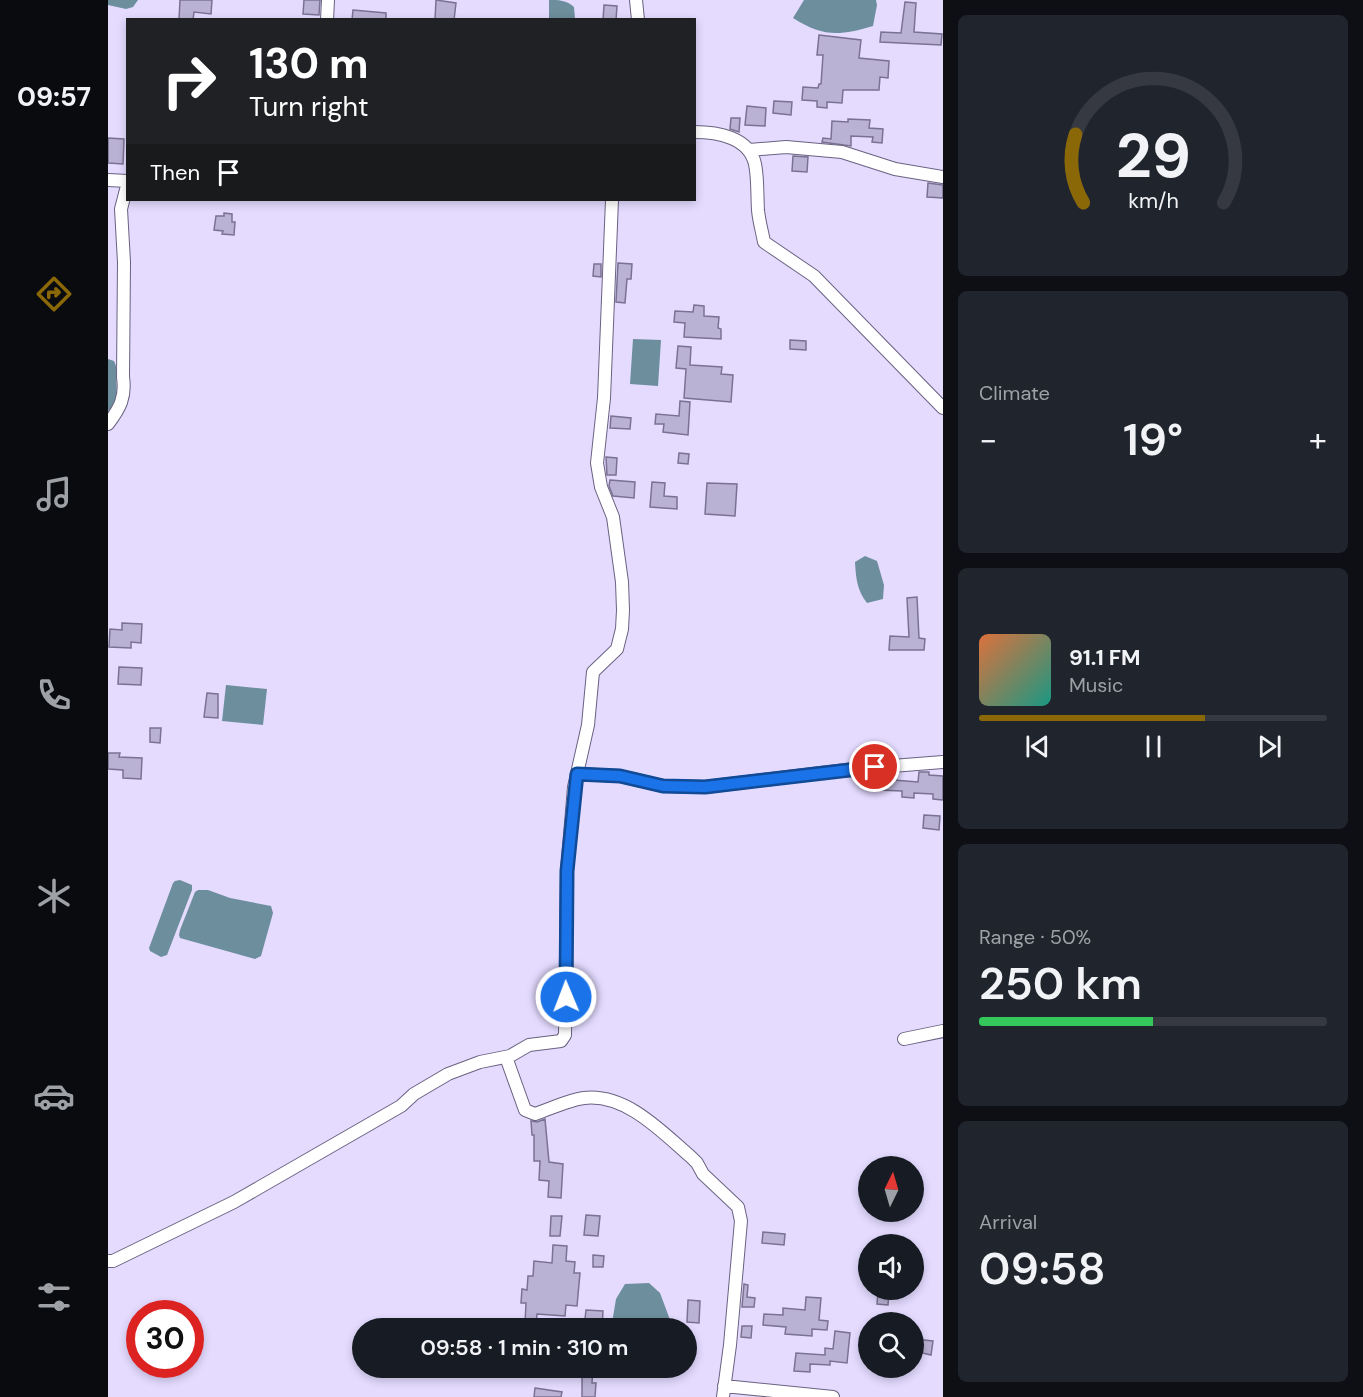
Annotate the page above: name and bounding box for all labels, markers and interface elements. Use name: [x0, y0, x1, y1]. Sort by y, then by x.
text: 130 m: [249, 36, 369, 91]
icon: right: [150, 42, 228, 120]
text: 09:57: [17, 79, 91, 114]
text: Turn right: [249, 89, 369, 124]
text: 29: [1115, 115, 1191, 196]
icon: arrive: [212, 156, 245, 189]
text: Then: [150, 158, 200, 187]
text: km/h: [1128, 187, 1178, 215]
icon: directions: [33, 273, 75, 315]
text: Climate: [979, 380, 1050, 406]
text: 19°: [1123, 410, 1183, 469]
text: −: [979, 418, 997, 461]
text: +: [1309, 418, 1327, 461]
icon: music: [33, 473, 75, 515]
text: 91.1 FM: [1069, 643, 1141, 672]
text: Music: [1069, 672, 1124, 698]
icon: phone: [33, 674, 75, 716]
icon: previous: [1021, 730, 1054, 763]
icon: pause: [1137, 730, 1170, 763]
icon: next: [1253, 730, 1286, 763]
pin: [849, 741, 900, 792]
icon: arrive: [858, 750, 891, 783]
icon: climate: [33, 875, 75, 917]
text: Range · 50%: [979, 924, 1091, 950]
text: 250 km: [979, 954, 1142, 1013]
position arrow: [534, 965, 598, 1029]
icon: car: [33, 1075, 75, 1117]
north arrow: [858, 1156, 924, 1222]
map controls: [858, 1156, 924, 1378]
text: Arrival: [979, 1209, 1037, 1235]
button: sound: [858, 1234, 924, 1300]
text: 09:58: [979, 1239, 1106, 1298]
icon: filters: [33, 1276, 75, 1318]
speed limit sign: 30: [126, 1300, 204, 1378]
button: search: [858, 1312, 924, 1378]
text: 09:58 · 1 min · 310 m: [421, 1333, 628, 1362]

